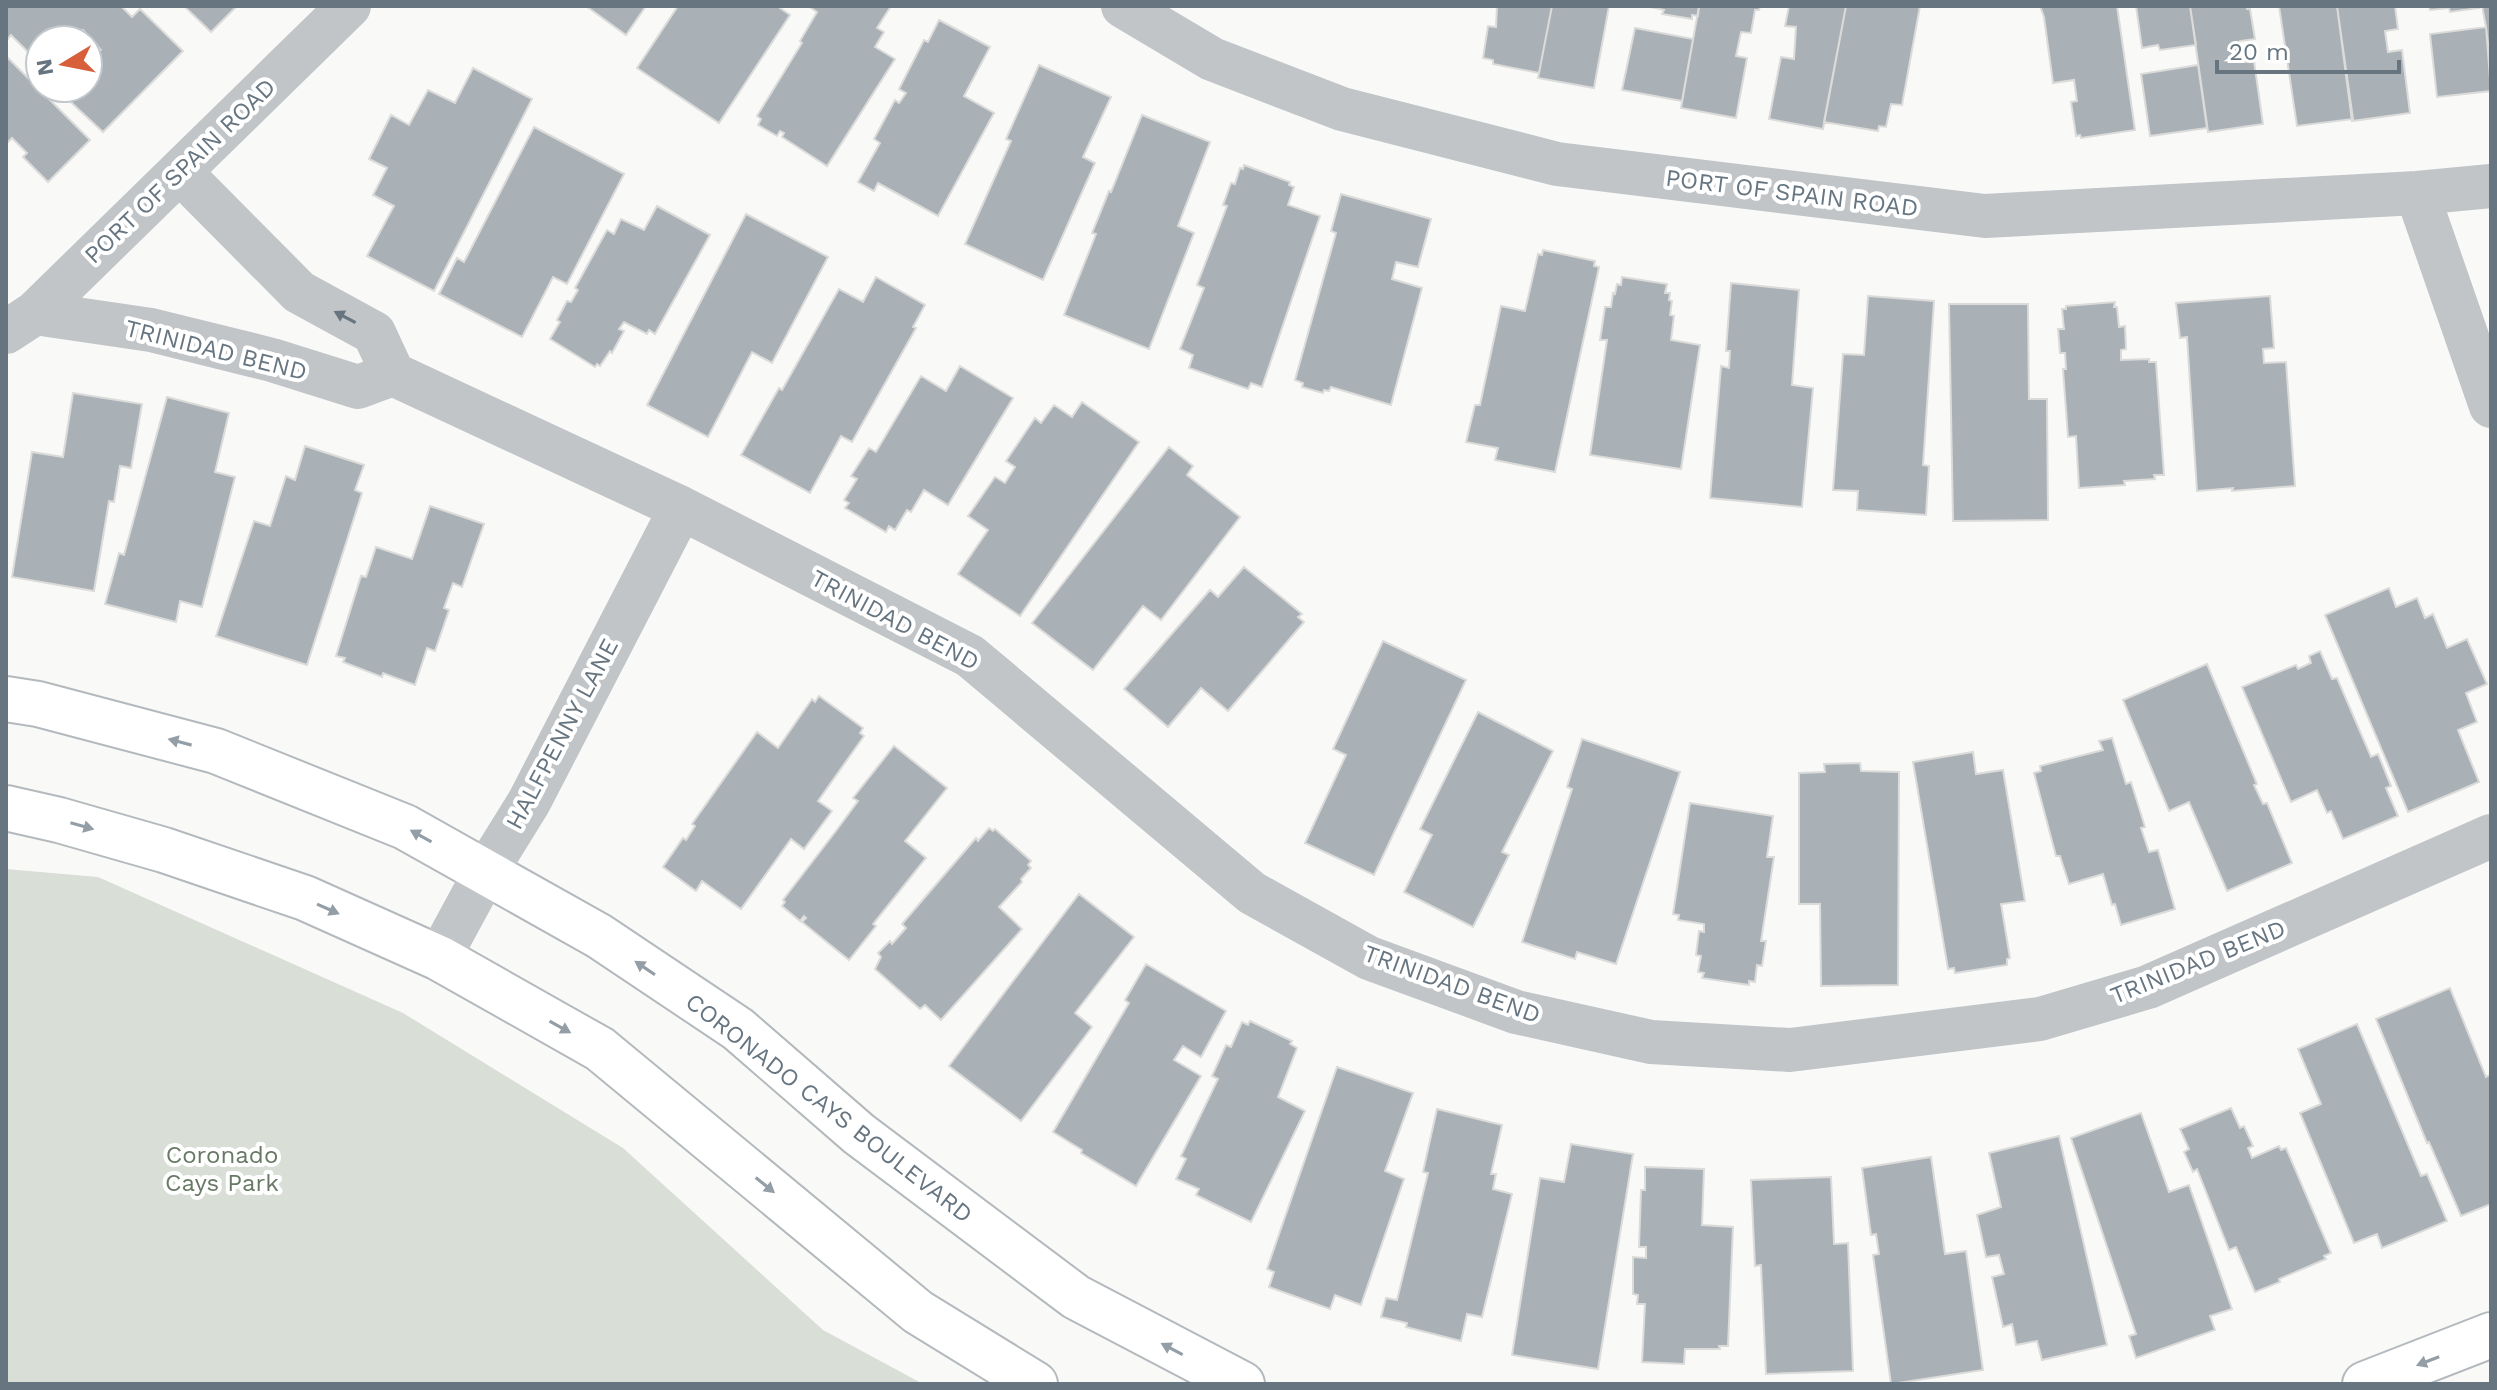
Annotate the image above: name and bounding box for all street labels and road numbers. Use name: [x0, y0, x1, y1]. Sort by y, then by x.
street label: PORT OF SPAIN ROAD: [79, 73, 281, 269]
street label: PORT OF SPAIN ROAD: [1664, 164, 1920, 222]
street label: TRINIDAD BEND: [122, 314, 310, 386]
street label: TRINIDAD BEND: [806, 564, 984, 676]
street label: HALFPENNY LANE: [500, 634, 624, 834]
street label: TRINIDAD BEND: [2106, 914, 2290, 1010]
street label: TRINIDAD BEND: [1360, 939, 1544, 1029]
street label: CORONADO CAYS BOULEVARD: [680, 987, 978, 1229]

